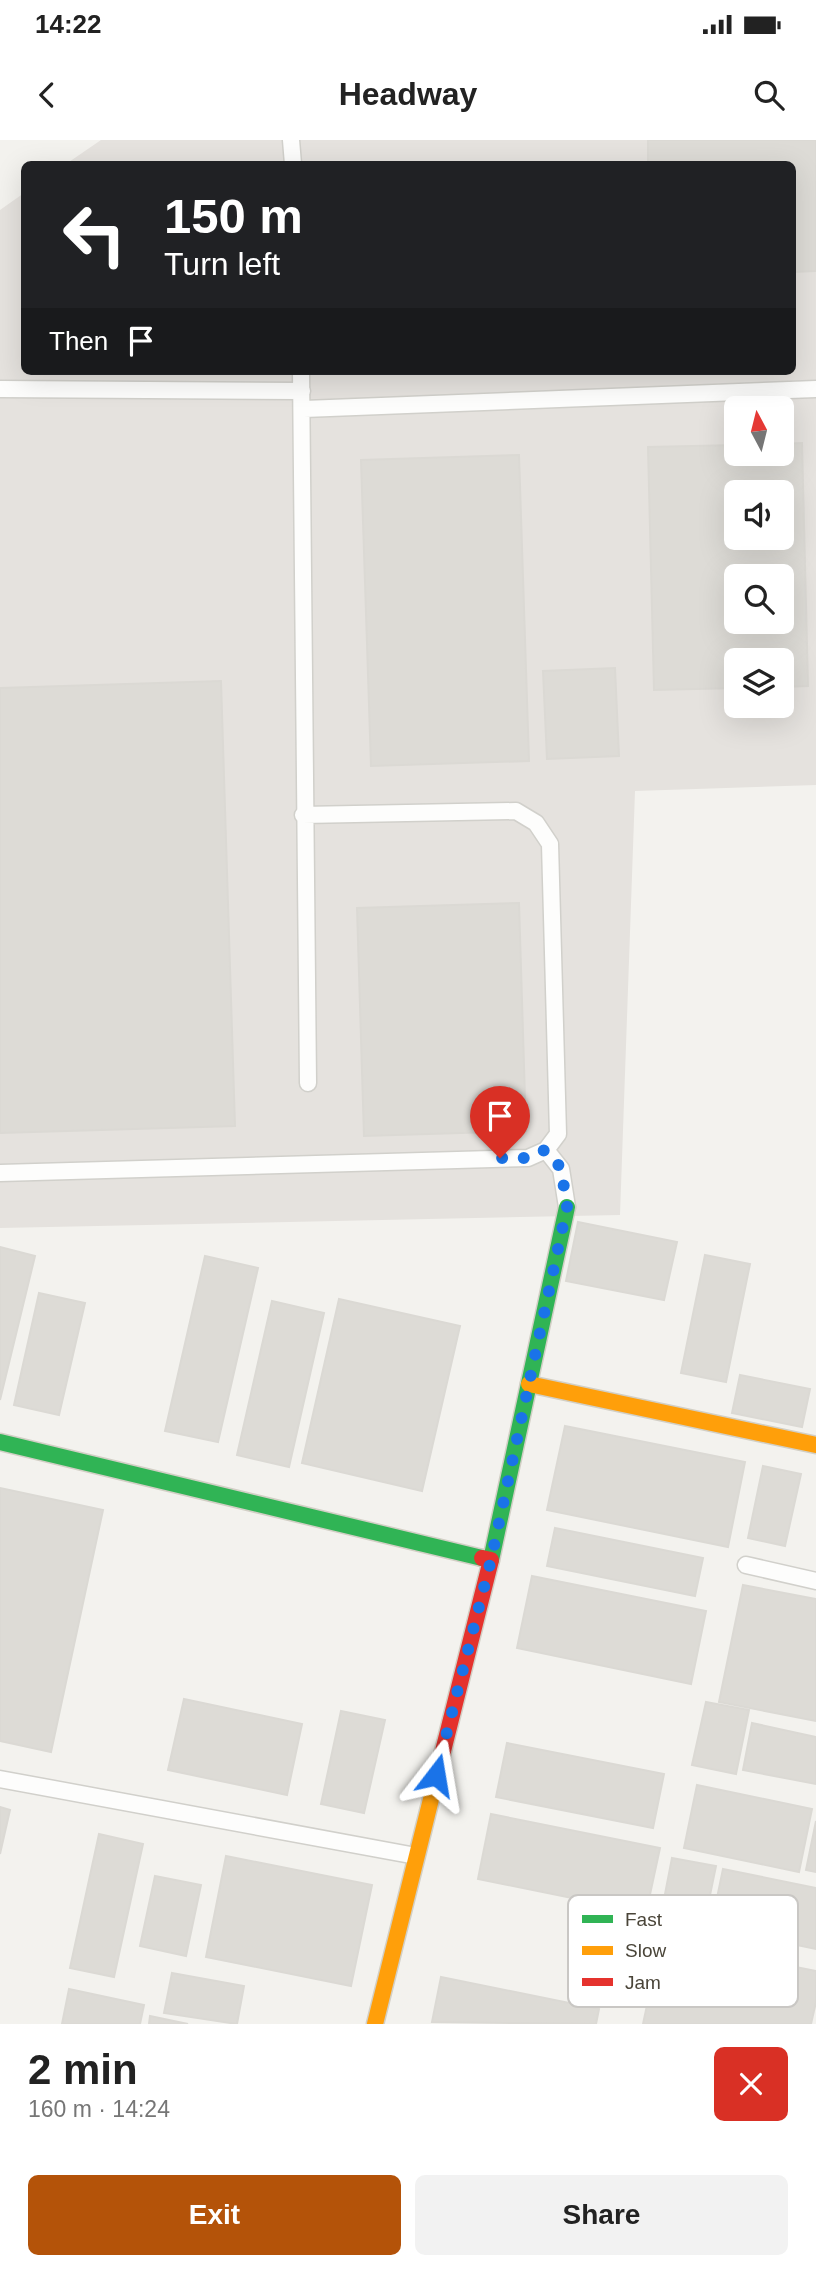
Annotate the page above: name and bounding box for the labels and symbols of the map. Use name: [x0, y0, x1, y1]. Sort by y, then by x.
north arrow: [724, 396, 794, 466]
pin: [470, 1086, 530, 1158]
position arrow: [399, 1738, 473, 1812]
legend: [568, 1895, 798, 2007]
text: Fast: [625, 1909, 663, 1930]
text: Slow: [625, 1940, 666, 1961]
text: Jam: [625, 1972, 661, 1993]

